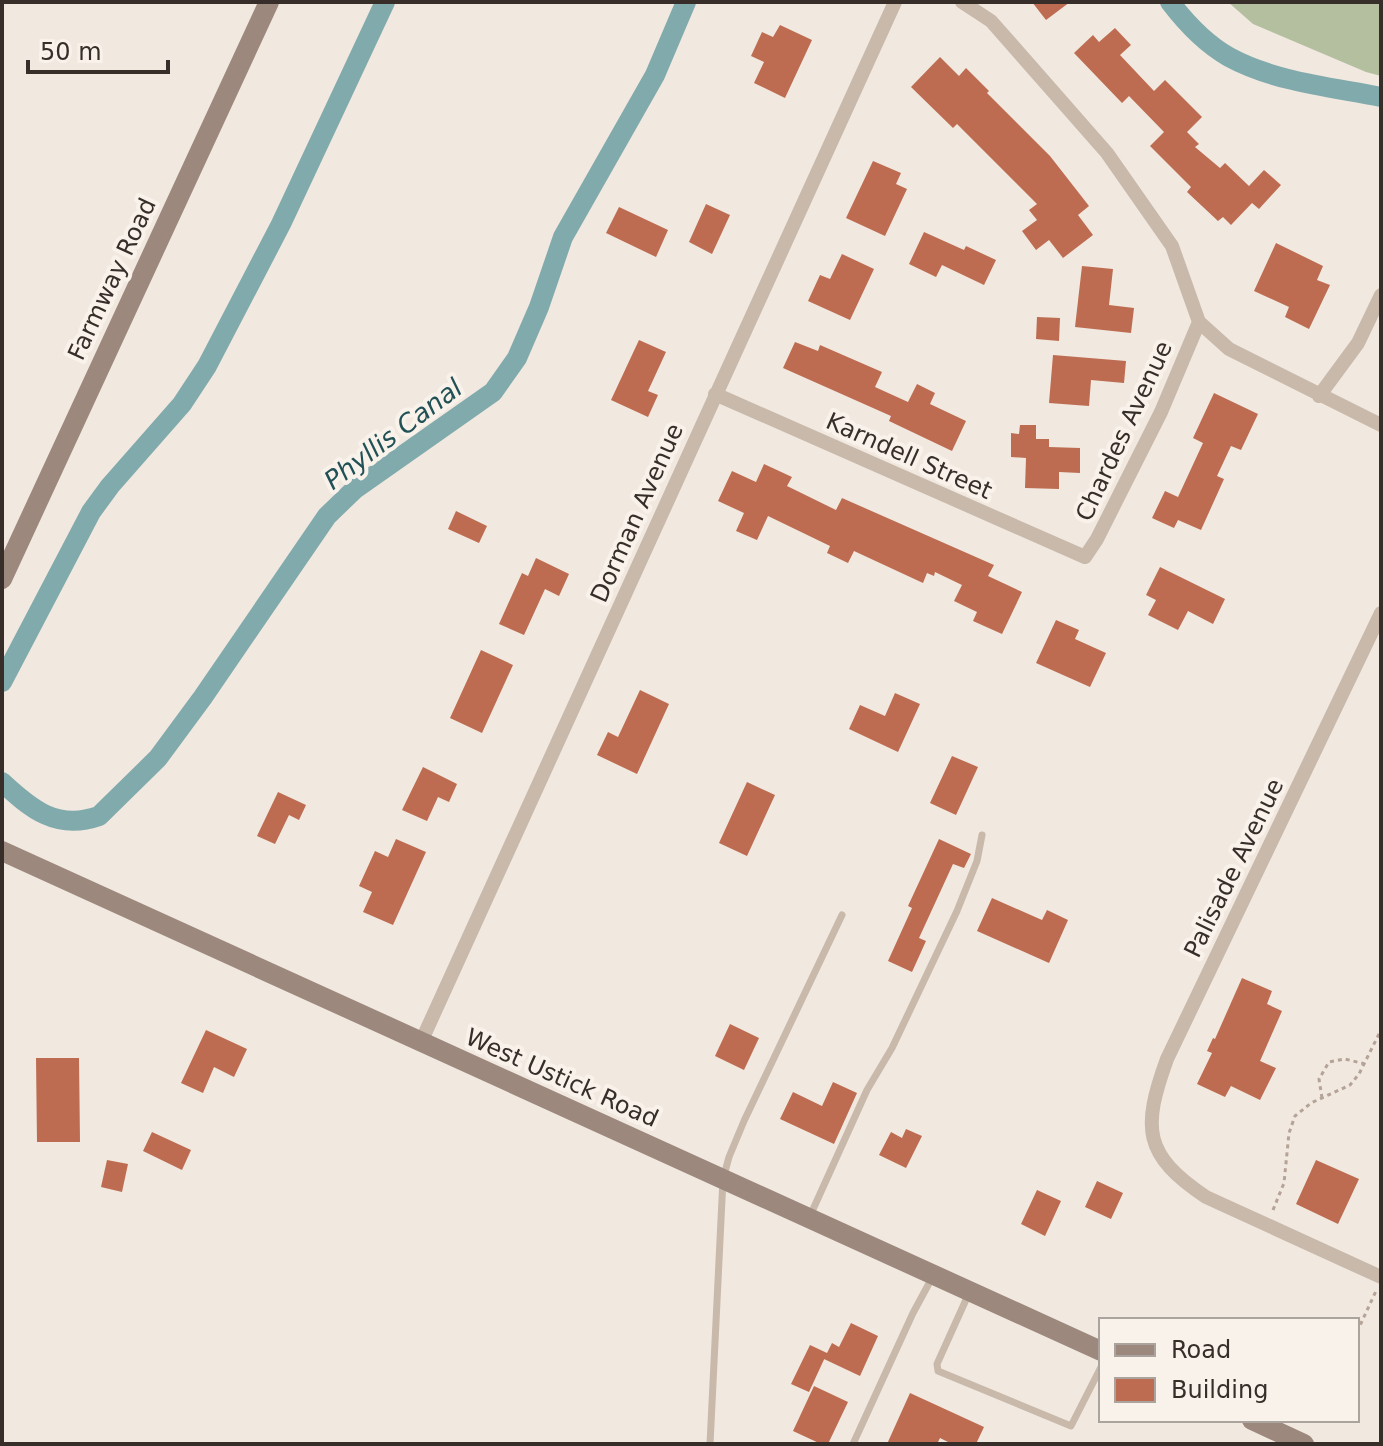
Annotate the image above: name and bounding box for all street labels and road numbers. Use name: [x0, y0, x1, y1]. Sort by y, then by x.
street label: Farmway Road: [62, 194, 162, 364]
street label: Chardes Avenue: [1070, 337, 1178, 525]
street label: Karndell Street: [822, 407, 996, 505]
street label: Dorman Avenue: [585, 419, 689, 607]
street label: Palisade Avenue: [1179, 774, 1289, 962]
street label: West Ustick Road: [461, 1023, 663, 1133]

